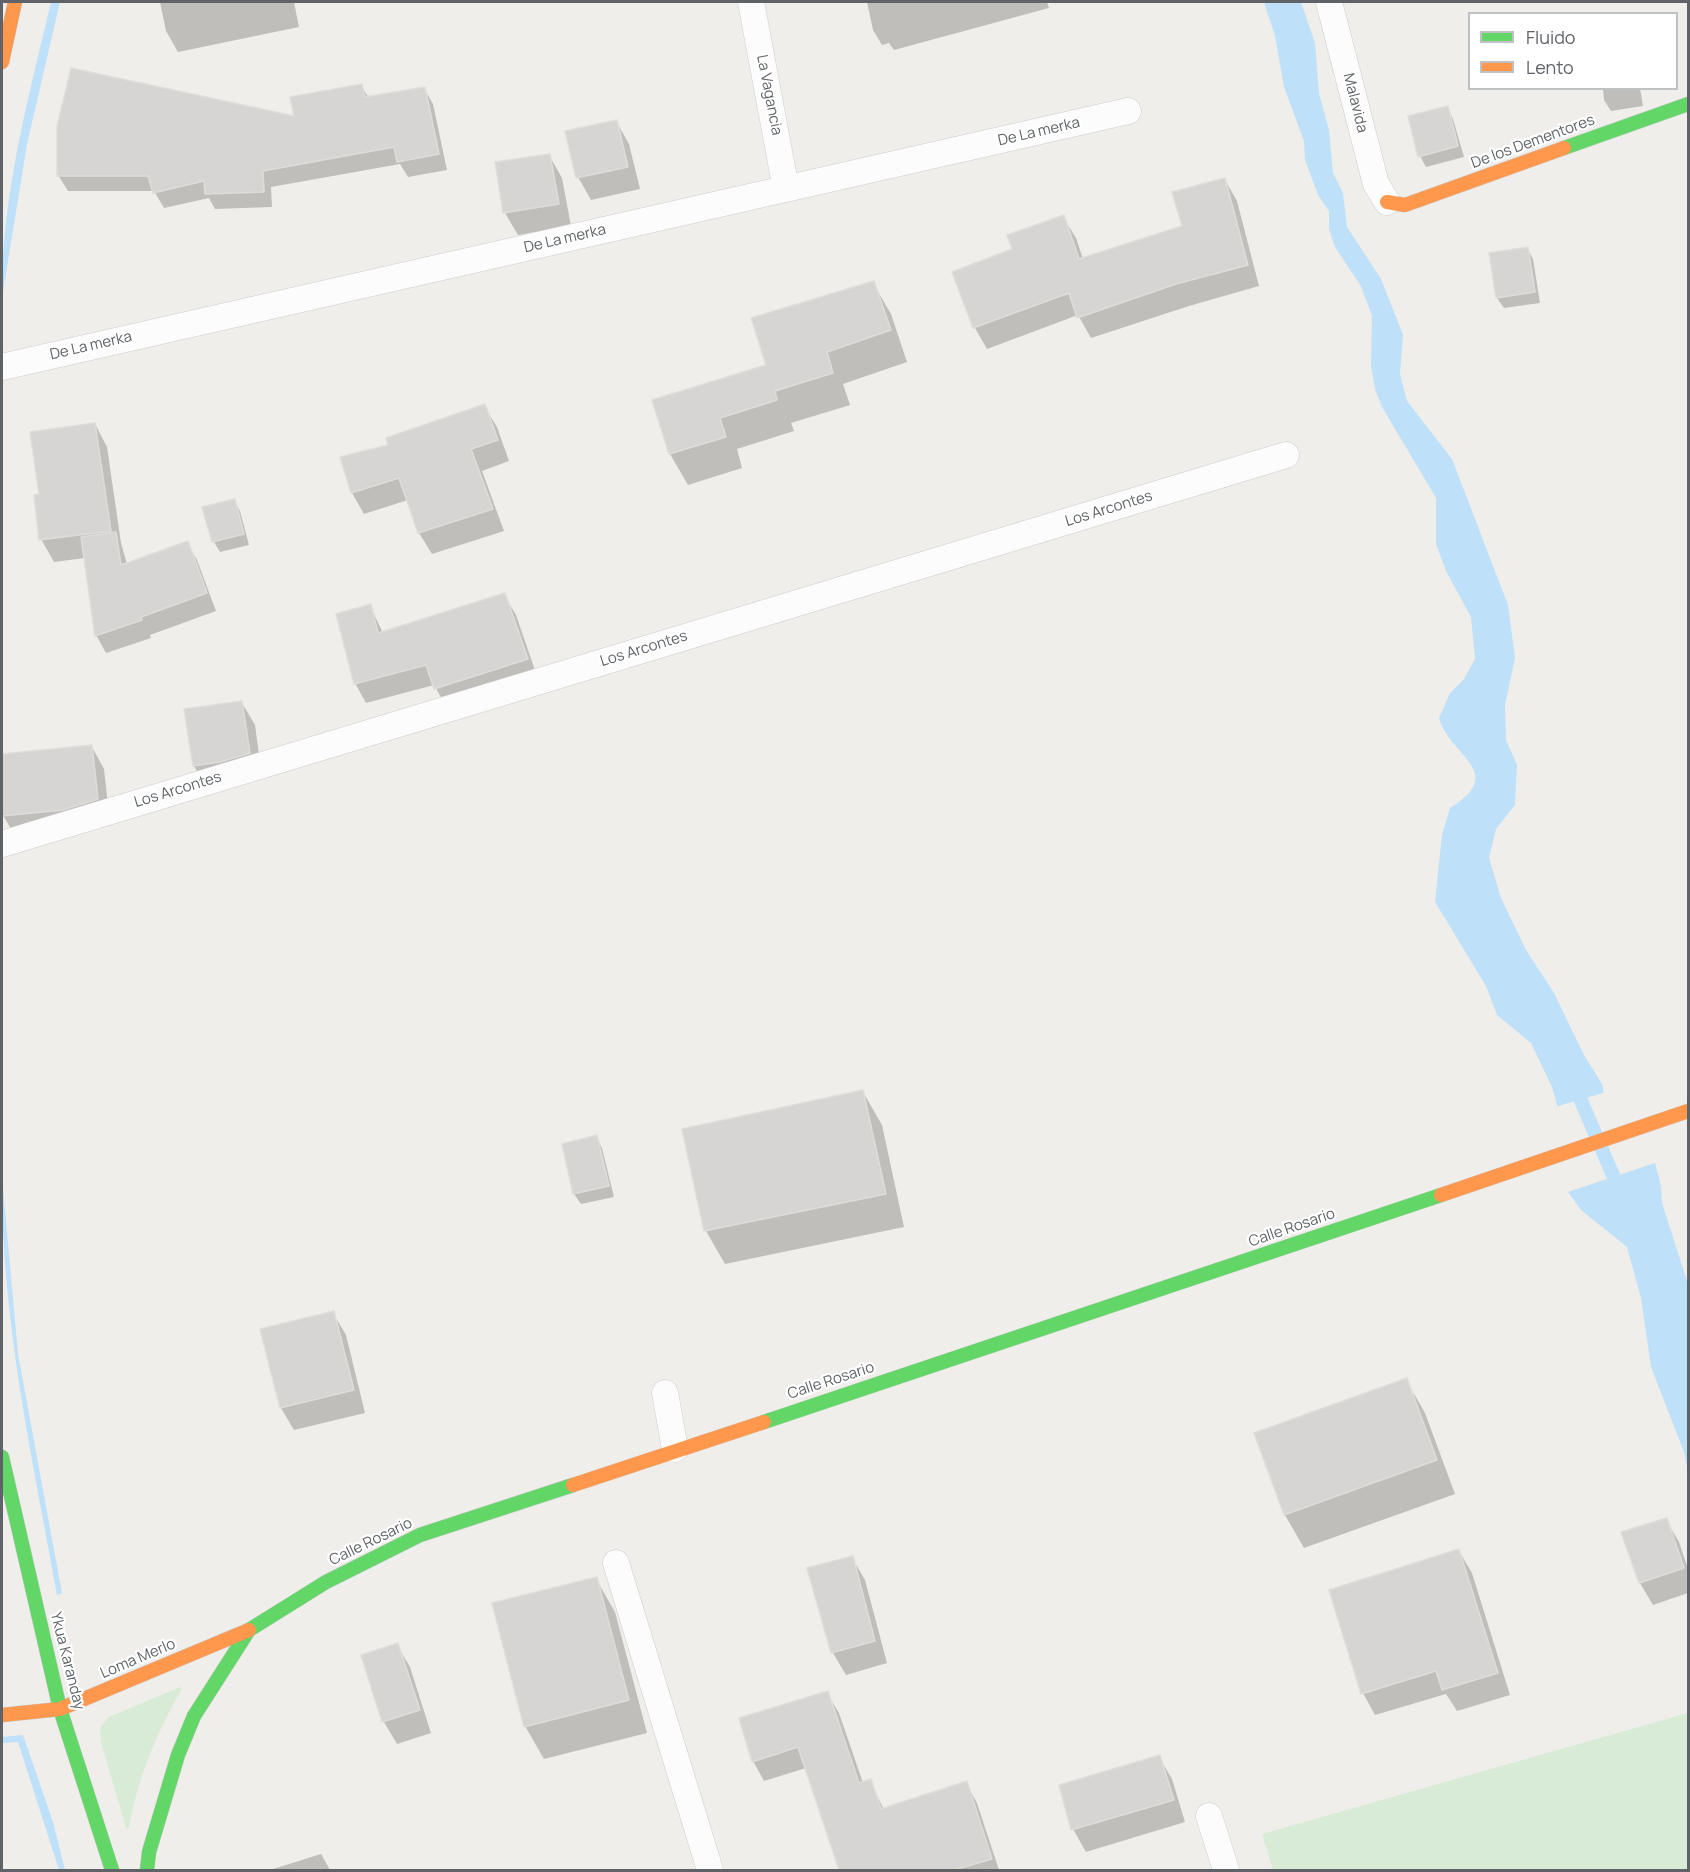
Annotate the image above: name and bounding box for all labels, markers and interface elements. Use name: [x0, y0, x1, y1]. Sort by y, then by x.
legend: [1468, 12, 1678, 90]
text: Fluido: [1526, 25, 1575, 49]
street label: La Vagancia: [752, 53, 786, 137]
text: Lento: [1526, 55, 1574, 79]
street label: Malavida: [1339, 71, 1371, 135]
street label: De los Dementores: [1469, 111, 1597, 173]
street label: De La merka: [996, 114, 1082, 150]
street label: De La merka: [522, 221, 608, 257]
street label: De La merka: [48, 328, 134, 364]
street label: Los Arcontes: [1063, 487, 1155, 531]
street label: Los Arcontes: [598, 627, 690, 671]
street label: Los Arcontes: [132, 768, 224, 812]
street label: Calle Rosario: [1246, 1205, 1338, 1251]
street label: Calle Rosario: [785, 1359, 877, 1403]
street label: Calle Rosario: [327, 1514, 415, 1570]
street label: Ykua Karanday: [46, 1610, 88, 1712]
street label: Loma Merlo: [98, 1635, 178, 1683]

